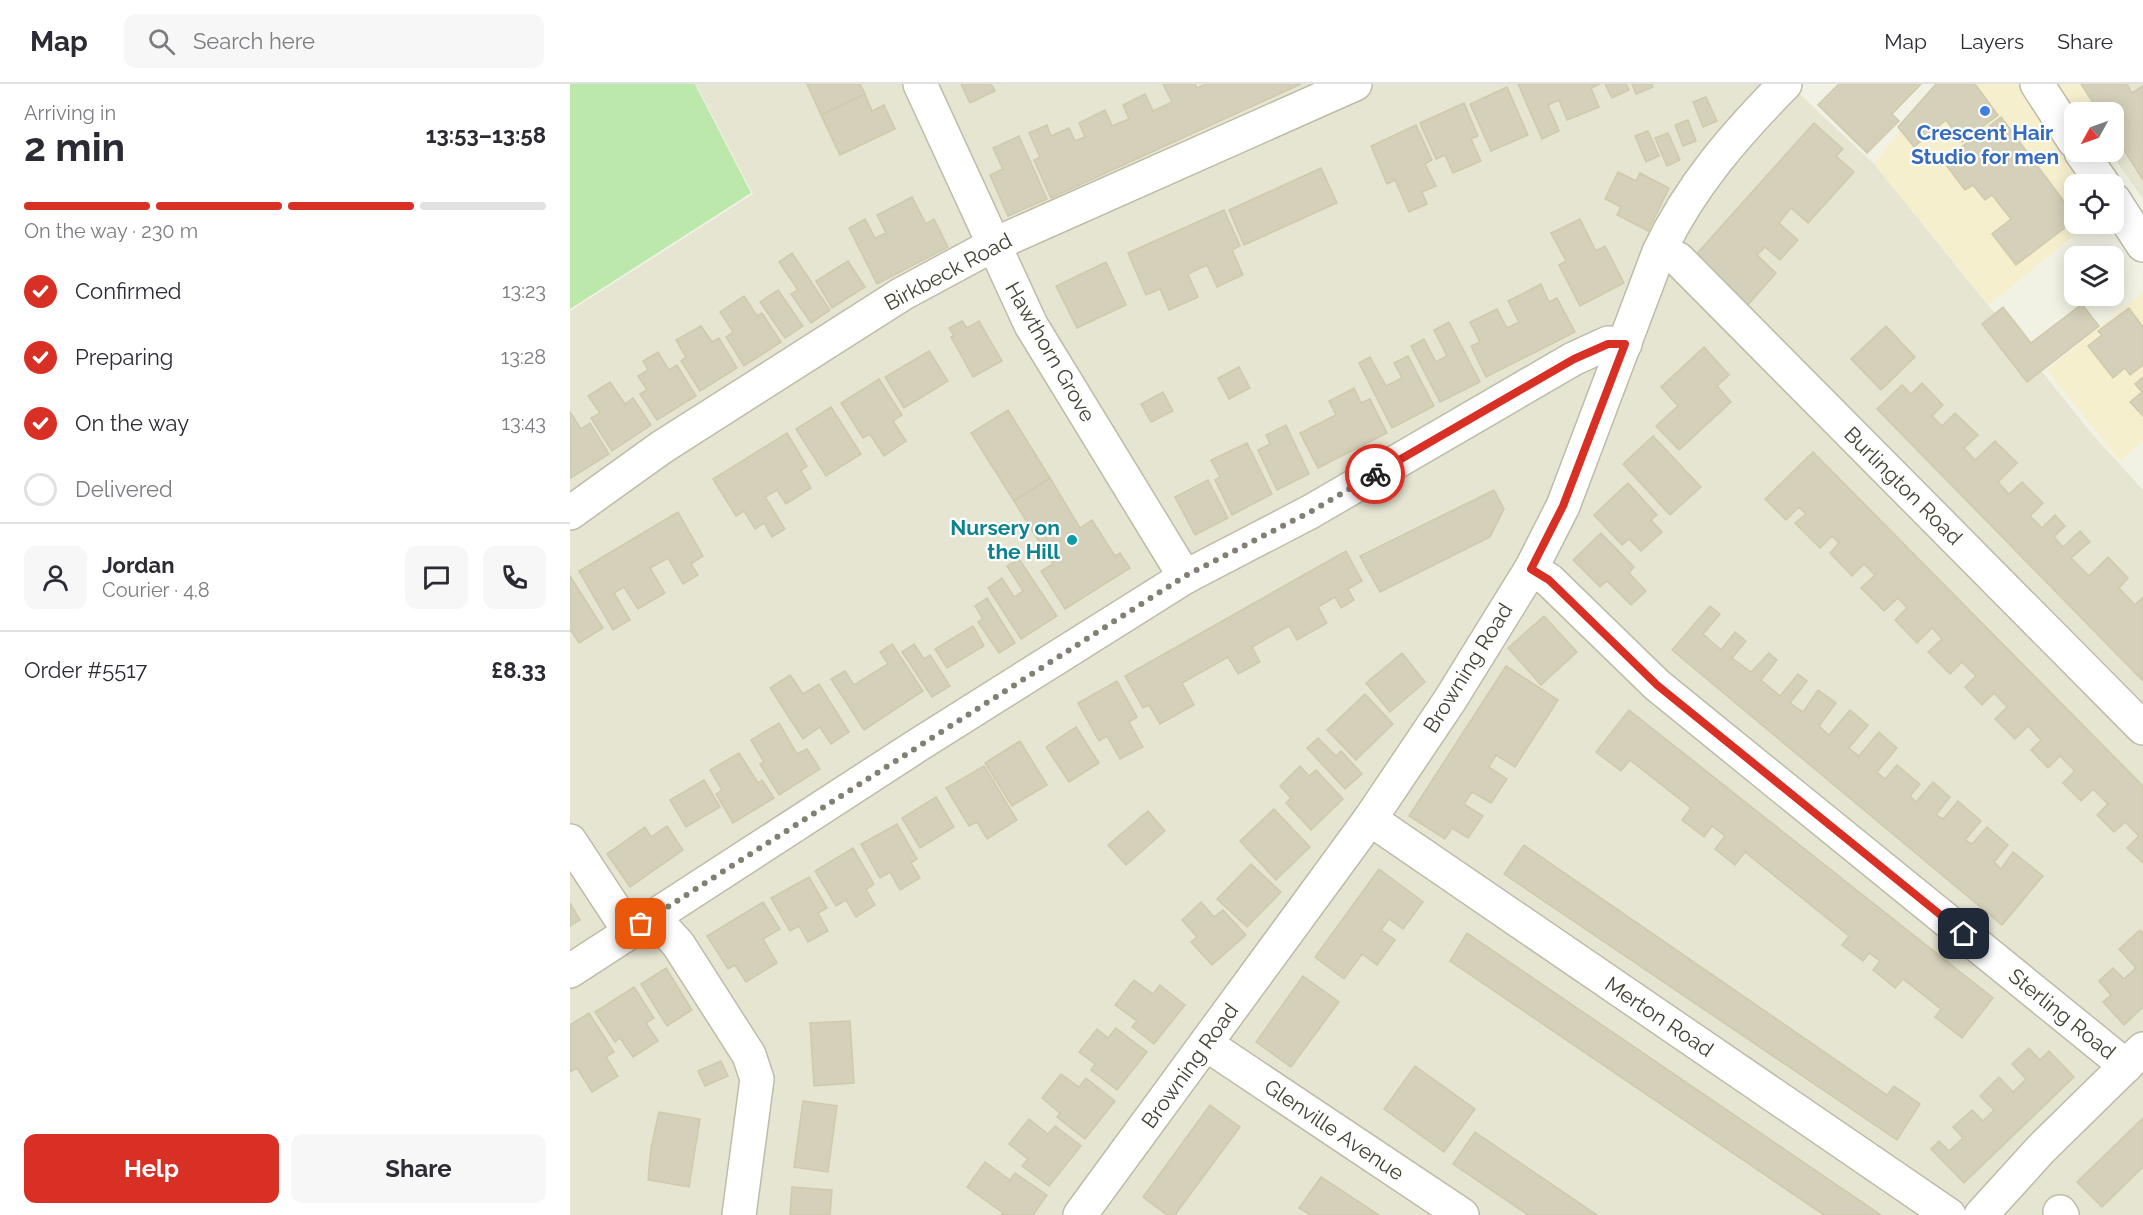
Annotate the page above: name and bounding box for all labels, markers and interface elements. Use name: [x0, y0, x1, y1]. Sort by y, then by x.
search box: [124, 14, 544, 68]
text: Map: [30, 25, 88, 58]
icon: search: [145, 25, 178, 58]
text: Search here: [193, 28, 315, 54]
text: Map: [1884, 29, 1927, 54]
text: Layers: [1960, 29, 2024, 54]
text: Share: [2057, 29, 2113, 54]
text: Arriving in: [24, 101, 116, 125]
north arrow: [2064, 102, 2124, 162]
map controls: [2064, 102, 2124, 306]
marker: Crescent Hair Studio for men: [1978, 104, 1992, 118]
place label: Crescent Hair Studio for men: [1911, 120, 2059, 169]
text: 13:53–13:58: [426, 122, 546, 148]
text: 2 min: [24, 124, 125, 170]
button: locate: [2064, 174, 2124, 234]
text: On the way · 230 m: [24, 219, 198, 243]
street label: Birkbeck Road: [880, 227, 1016, 316]
button: layers: [2064, 246, 2124, 306]
icon: check: [24, 275, 57, 308]
street label: Hawthorn Grove: [1000, 277, 1101, 426]
text: Confirmed: [75, 278, 182, 304]
text: 13:23: [502, 279, 546, 303]
icon: check: [24, 341, 57, 374]
text: Preparing: [75, 344, 173, 370]
text: 13:28: [501, 345, 546, 369]
icon: check: [24, 407, 57, 440]
text: On the way: [75, 410, 189, 436]
text: 13:43: [501, 411, 546, 435]
street label: Burlington Road: [1839, 421, 1968, 550]
courier: [1345, 444, 1405, 504]
icon: bike: [1359, 458, 1392, 491]
text: Delivered: [75, 476, 173, 502]
place label: Nursery on the Hill: [950, 515, 1060, 564]
marker: Nursery on the Hill: [1065, 533, 1079, 547]
button: person: [24, 546, 87, 609]
button: chat: [405, 546, 468, 609]
button: phone: [483, 546, 546, 609]
text: Jordan: [102, 552, 174, 578]
text: Courier · 4.8: [102, 578, 210, 602]
street label: Browning Road: [1418, 598, 1517, 737]
text: Order #5517: [24, 657, 147, 683]
text: £8.33: [491, 657, 546, 683]
pin: [615, 898, 666, 949]
icon: bag: [624, 907, 657, 940]
pin: [1938, 908, 1989, 959]
icon: home: [1947, 917, 1980, 950]
street label: Sterling Road: [2004, 963, 2121, 1064]
street label: Merton Road: [1600, 971, 1718, 1062]
street label: Browning Road: [1136, 998, 1243, 1133]
street label: Glenville Avenue: [1260, 1074, 1409, 1186]
button: Help: [24, 1134, 279, 1203]
button: Share: [291, 1134, 546, 1203]

